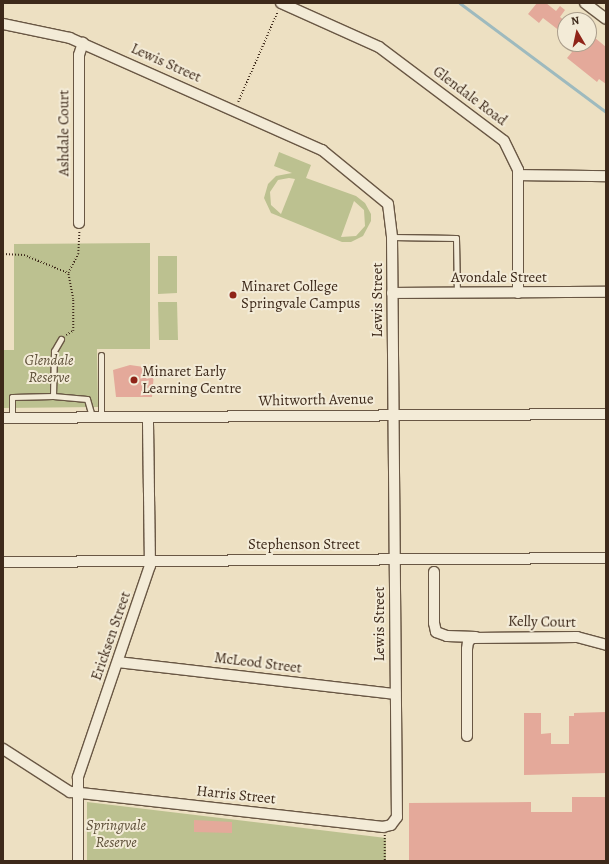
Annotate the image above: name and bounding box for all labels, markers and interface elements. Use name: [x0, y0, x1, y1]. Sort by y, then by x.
north arrow: [557, 12, 597, 52]
text: N: [570, 13, 580, 29]
street label: Lewis Street: [128, 40, 204, 86]
street label: Glendale Road: [429, 62, 511, 130]
street label: Ashdale Court: [55, 90, 73, 176]
street label: Lewis Street: [369, 262, 387, 338]
street label: Avondale Street: [451, 269, 547, 287]
place label: Minaret College Springvale Campus: [241, 277, 360, 312]
marker: Minaret College Springvale Campus: [228, 290, 238, 300]
park label: Glendale Reserve: [24, 351, 74, 386]
place label: Minaret Early Learning Centre: [142, 362, 242, 397]
marker: Minaret Early Learning Centre: [129, 375, 139, 385]
street label: Whitworth Avenue: [258, 390, 374, 410]
street label: Stephenson Street: [248, 536, 360, 554]
street label: Lewis Street: [371, 586, 389, 662]
street label: Ericksen Street: [87, 589, 135, 683]
street label: Kelly Court: [508, 612, 576, 632]
street label: McLeod Street: [213, 649, 303, 677]
street label: Harris Street: [195, 782, 277, 808]
park label: Springvale Reserve: [86, 816, 146, 851]

